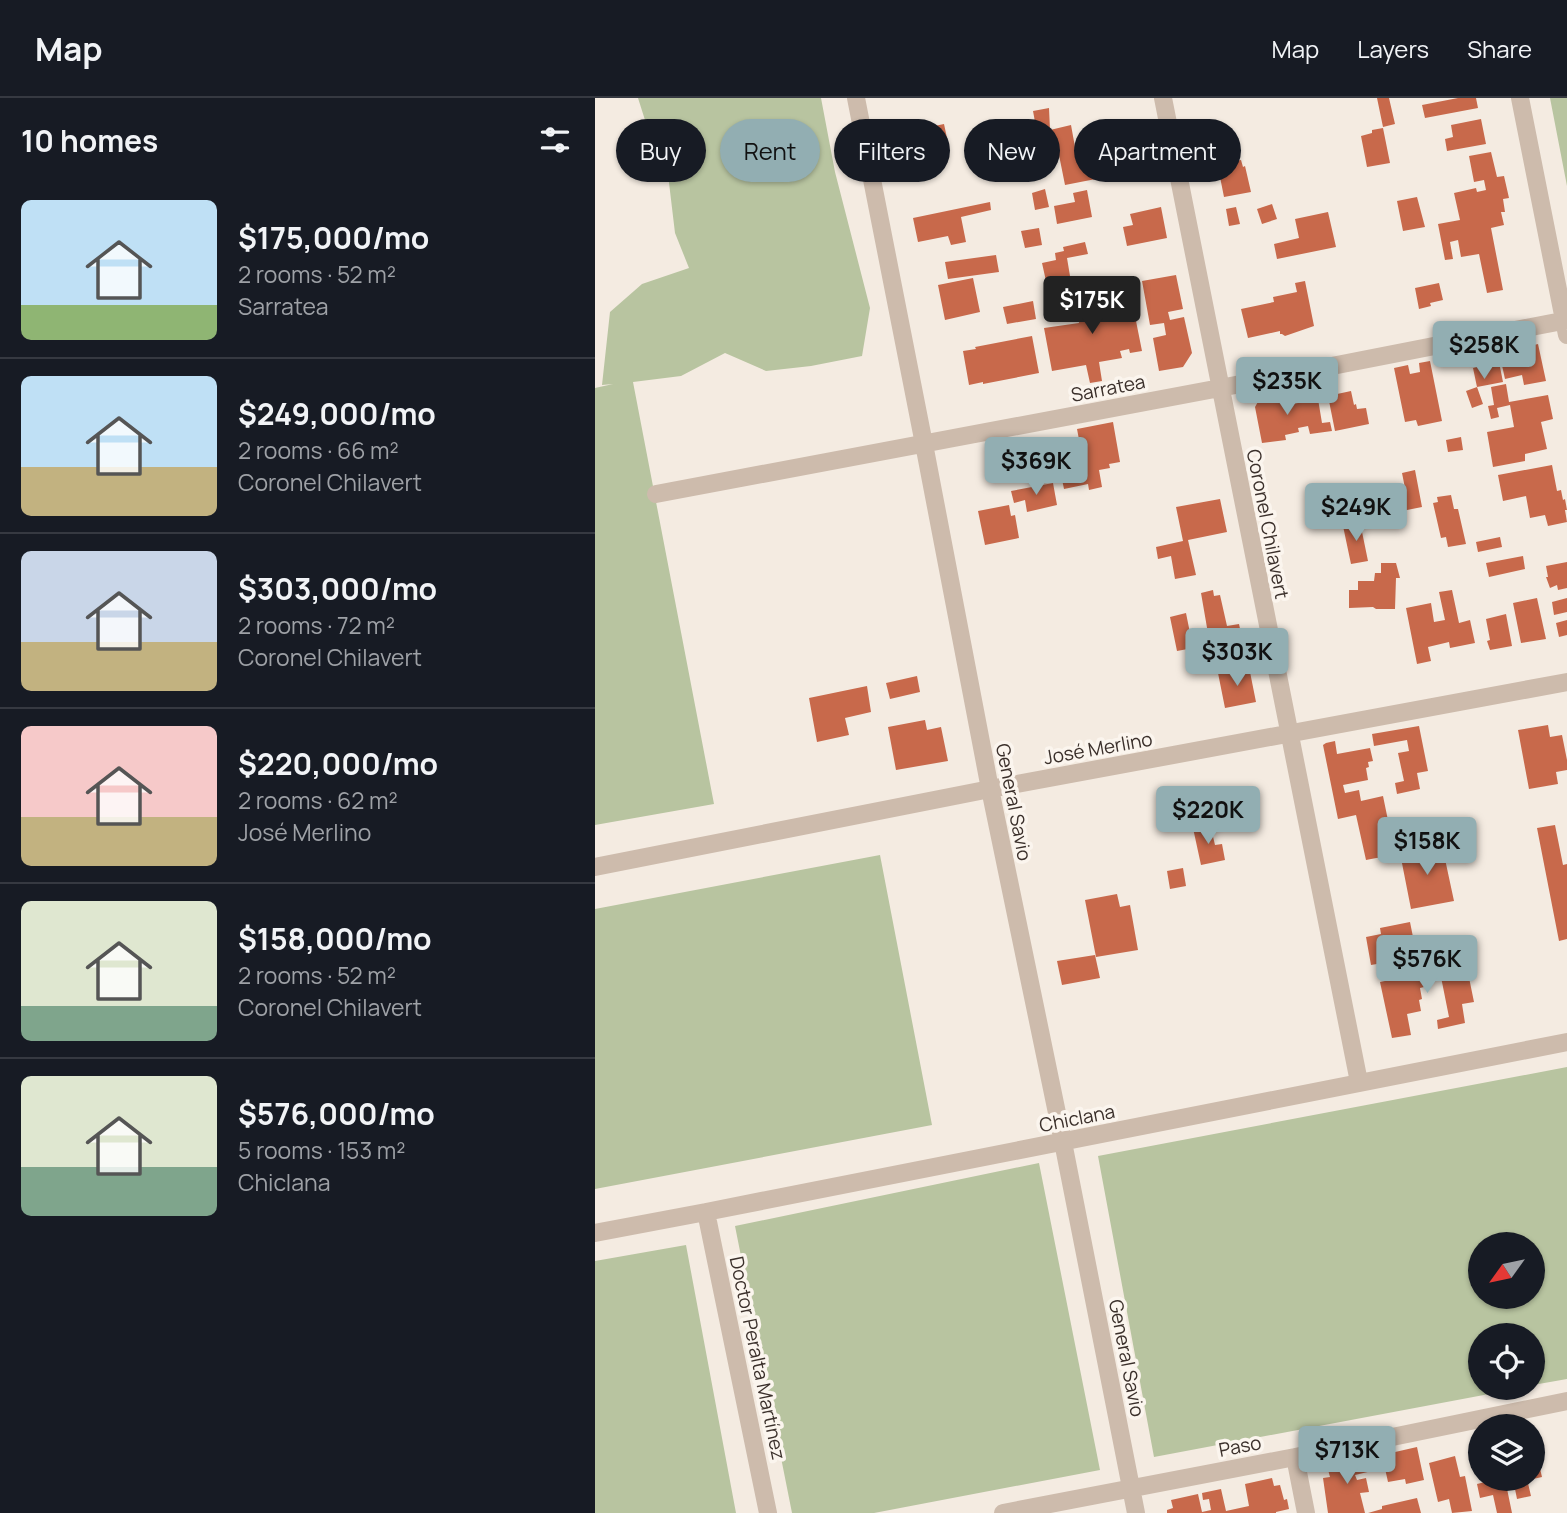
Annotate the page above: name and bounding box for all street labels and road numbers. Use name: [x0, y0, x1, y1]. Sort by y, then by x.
street label: Sarratea: [1069, 368, 1147, 408]
street label: Coronel Chilavert: [1241, 447, 1295, 601]
street label: José Merlino: [1042, 726, 1154, 770]
street label: General Savio: [990, 741, 1038, 863]
street label: Chiclana: [1037, 1098, 1117, 1138]
street label: Doctor Peralta Martínez: [724, 1254, 792, 1462]
street label: General Savio: [1103, 1297, 1151, 1419]
street label: Paso: [1217, 1429, 1263, 1463]

